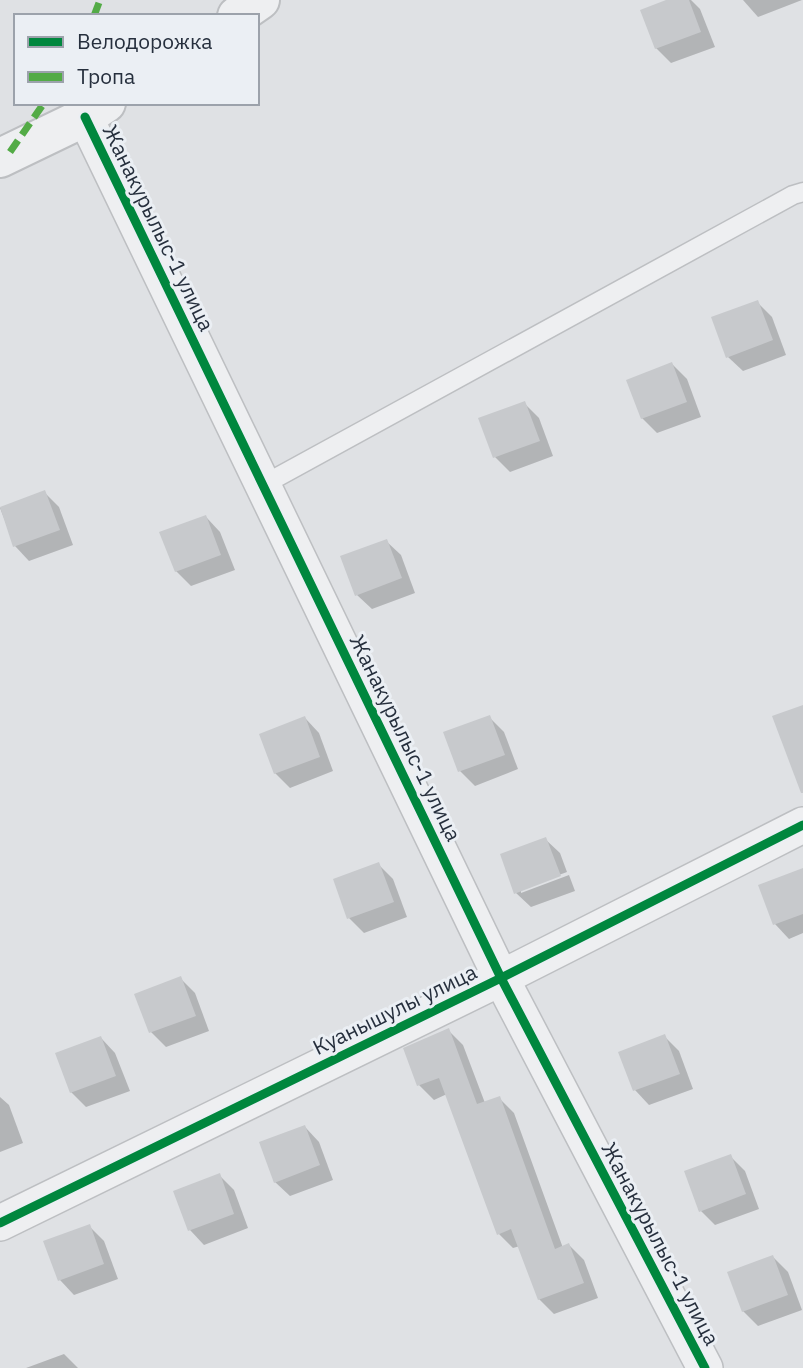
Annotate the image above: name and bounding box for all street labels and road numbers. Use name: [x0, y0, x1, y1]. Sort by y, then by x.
street label: Жанакурылыс-1 улица: [97, 120, 221, 335]
street label: Жанакурылыс-1 улица: [344, 630, 468, 845]
street label: Куанышулы улица: [308, 957, 481, 1061]
street label: Жанакурылыс-1 улица: [595, 1137, 726, 1350]

